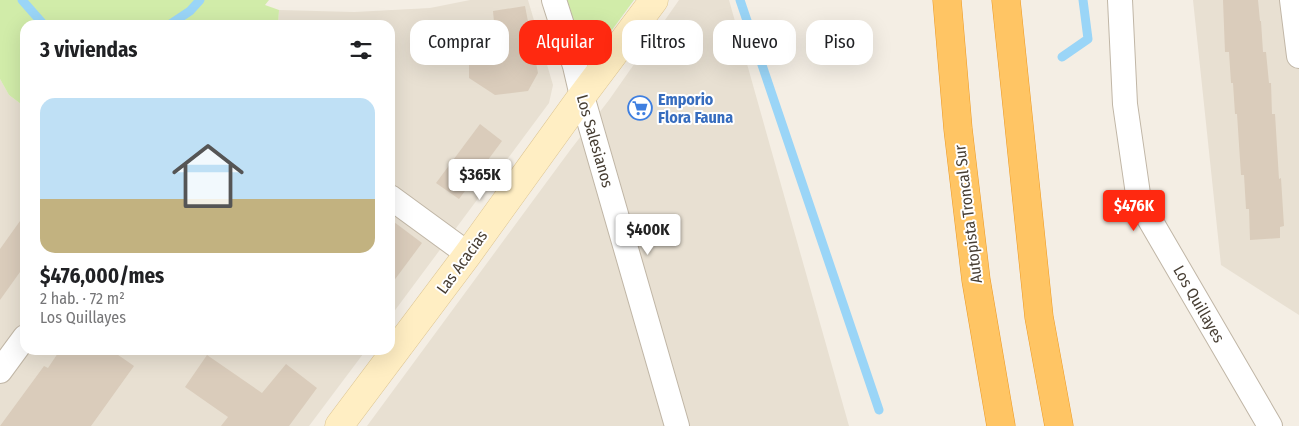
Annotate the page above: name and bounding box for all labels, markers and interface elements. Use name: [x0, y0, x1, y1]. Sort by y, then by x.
chip: Comprar: [410, 20, 509, 65]
chip: Alquilar: [519, 20, 612, 65]
chip: Filtros: [622, 20, 703, 65]
chip: Nuevo: [713, 20, 796, 65]
chip: Piso: [806, 20, 873, 65]
icon: filters: [347, 36, 375, 64]
text: 3 viviendas: [40, 37, 138, 63]
place label: Emporio Flora Fauna: [658, 90, 733, 127]
street label: Los Salesianos: [573, 92, 617, 190]
supermarket icon: Emporio Flora Fauna: [627, 95, 653, 121]
icon: home: [163, 131, 253, 221]
street label: Autopista Troncal Sur: [950, 143, 986, 284]
pin: $365K: [445, 158, 515, 201]
text: $365K: [460, 165, 500, 184]
pin: $476K: [1099, 190, 1169, 232]
text: $476K: [1114, 196, 1154, 215]
pin: $400K: [613, 214, 683, 256]
text: $400K: [627, 220, 669, 239]
street label: Las Acacias: [433, 226, 491, 297]
street label: Los Quillayes: [1169, 262, 1229, 346]
text: $476,000/mes: [40, 263, 164, 289]
text: 2 hab. · 72 m²: [40, 289, 125, 308]
text: Los Quillayes: [40, 308, 126, 327]

